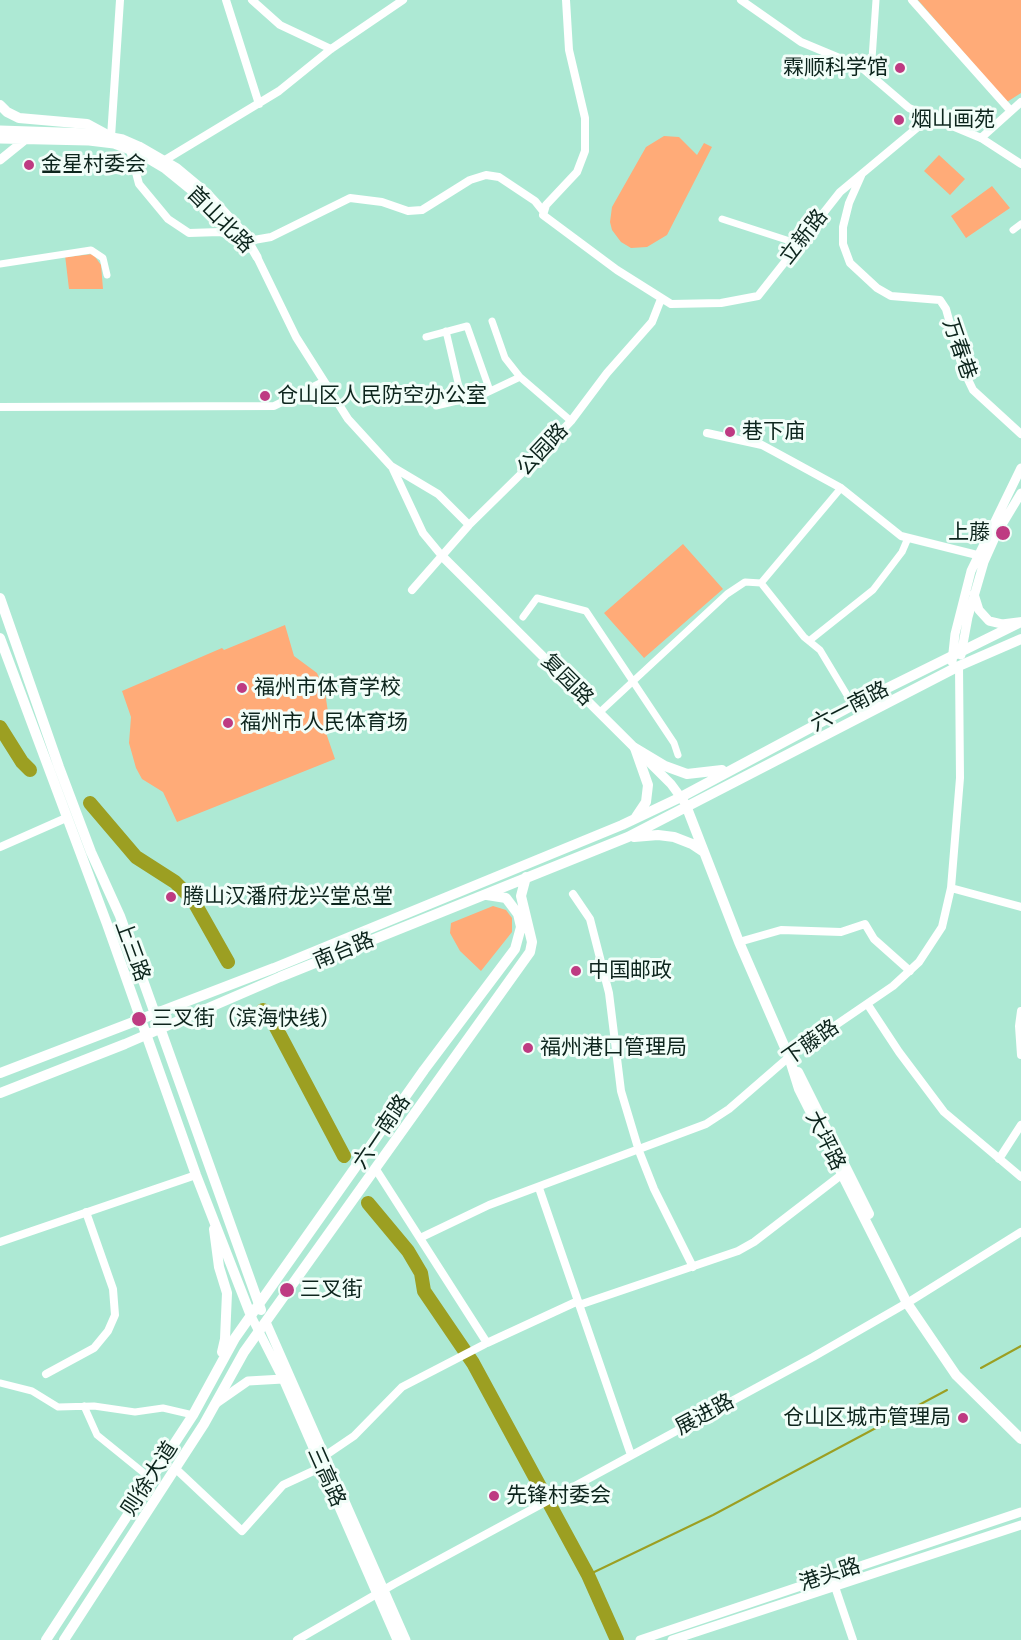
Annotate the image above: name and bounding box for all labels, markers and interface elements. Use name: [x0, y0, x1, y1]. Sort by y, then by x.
place label: 霖顺科学馆: [783, 55, 888, 81]
marker: 霖顺科学馆: [893, 61, 907, 75]
place label: 烟山画苑: [911, 107, 995, 133]
marker: 烟山画苑: [892, 113, 906, 127]
place label: 金星村委会: [41, 152, 146, 178]
marker: 金星村委会: [22, 158, 36, 172]
street label: 首山北路: [181, 181, 259, 259]
street label: 立新路: [775, 204, 833, 270]
street label: 万春巷: [937, 315, 981, 383]
place label: 仓山区人民防空办公室: [277, 383, 487, 409]
marker: 仓山区人民防空办公室: [258, 389, 272, 403]
street label: 公园路: [512, 418, 574, 482]
place label: 巷下庙: [742, 419, 805, 445]
marker: 巷下庙: [723, 425, 737, 439]
place label: 上藤: [948, 520, 990, 546]
marker: 上藤: [994, 524, 1012, 542]
street label: 复园路: [536, 649, 598, 711]
place label: 福州市体育学校: [254, 675, 401, 701]
street label: 六一南路: [807, 677, 893, 737]
marker: 福州市体育学校: [235, 681, 249, 695]
place label: 福州市人民体育场: [240, 710, 408, 736]
marker: 福州市人民体育场: [221, 716, 235, 730]
place label: 腾山汉潘府龙兴堂总堂: [183, 884, 393, 910]
marker: 腾山汉潘府龙兴堂总堂: [164, 890, 178, 904]
street label: 上三路: [109, 917, 155, 985]
street label: 南台路: [310, 928, 378, 974]
place label: 中国邮政: [588, 958, 672, 984]
marker: 中国邮政: [569, 964, 583, 978]
place label: 三叉街（滨海快线）: [152, 1006, 341, 1032]
marker: 三叉街（滨海快线）: [130, 1010, 148, 1028]
street label: 下藤路: [778, 1015, 844, 1071]
place label: 福州港口管理局: [540, 1035, 687, 1061]
marker: 福州港口管理局: [521, 1041, 535, 1055]
street label: 六一南路: [348, 1090, 416, 1174]
street label: 大坪路: [800, 1107, 850, 1175]
place label: 三叉街: [300, 1277, 363, 1303]
marker: 三叉街: [278, 1281, 296, 1299]
street label: 展进路: [671, 1389, 739, 1441]
place label: 仓山区城市管理局: [783, 1405, 951, 1431]
marker: 仓山区城市管理局: [956, 1411, 970, 1425]
street label: 则徐大道: [117, 1437, 183, 1521]
street label: 三高路: [302, 1443, 350, 1511]
place label: 先锋村委会: [506, 1483, 611, 1509]
marker: 先锋村委会: [487, 1489, 501, 1503]
street label: 港头路: [796, 1553, 864, 1597]

